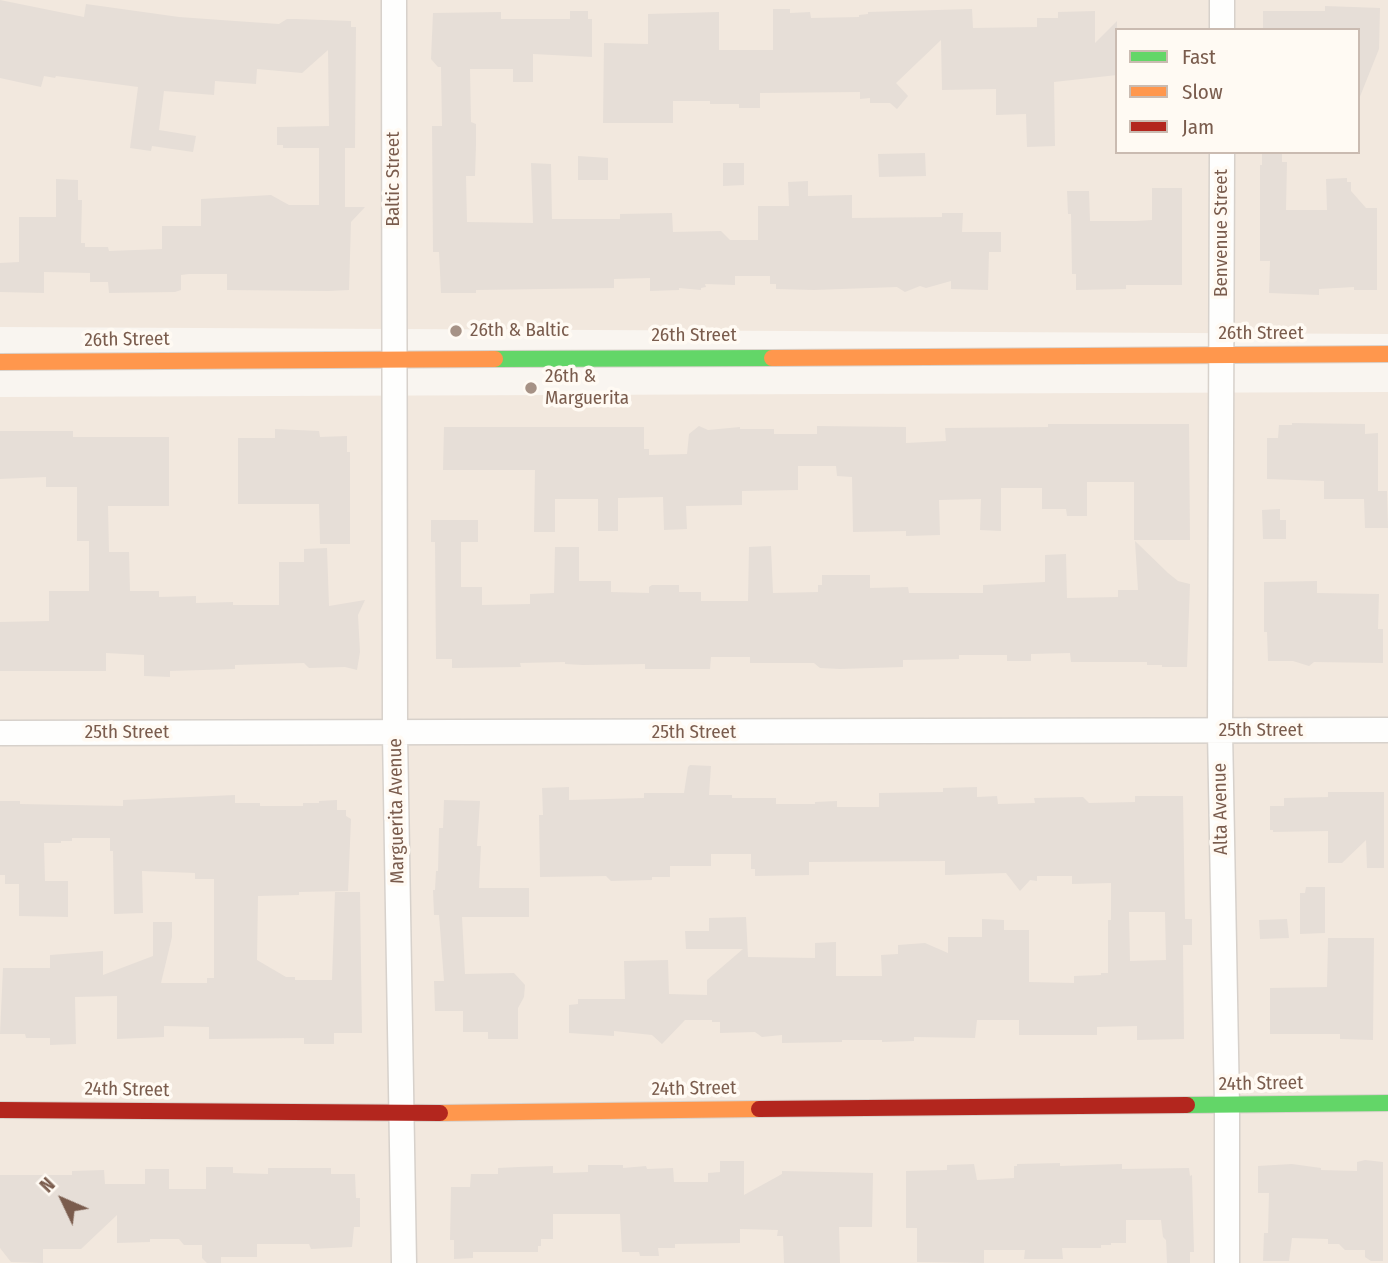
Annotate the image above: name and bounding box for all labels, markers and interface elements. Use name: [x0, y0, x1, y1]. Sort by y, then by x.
legend: [1115, 28, 1360, 154]
text: Fast: [1182, 44, 1216, 70]
text: Slow: [1182, 79, 1223, 105]
text: Jam: [1182, 114, 1214, 140]
street label: Baltic Street: [383, 132, 405, 226]
street label: Benvenue Street: [1211, 169, 1233, 297]
place label: 26th & Baltic: [470, 320, 569, 342]
marker: 26th & Baltic: [448, 323, 464, 339]
street label: 26th Street: [1218, 323, 1304, 345]
street label: 26th Street: [651, 325, 737, 347]
street label: 26th Street: [84, 328, 170, 352]
place label: 26th & Marguerita: [545, 366, 629, 410]
marker: 26th & Marguerita: [523, 380, 539, 396]
street label: 25th Street: [1219, 720, 1303, 742]
street label: 25th Street: [85, 722, 169, 744]
street label: 25th Street: [652, 722, 736, 744]
street label: Marguerita Avenue: [384, 738, 410, 884]
street label: Alta Avenue: [1209, 763, 1233, 855]
street label: 24th Street: [1219, 1072, 1303, 1096]
street label: 24th Street: [652, 1077, 736, 1101]
street label: 24th Street: [85, 1078, 169, 1102]
north arrow: [28, 1165, 98, 1235]
text: N: [35, 1173, 60, 1197]

